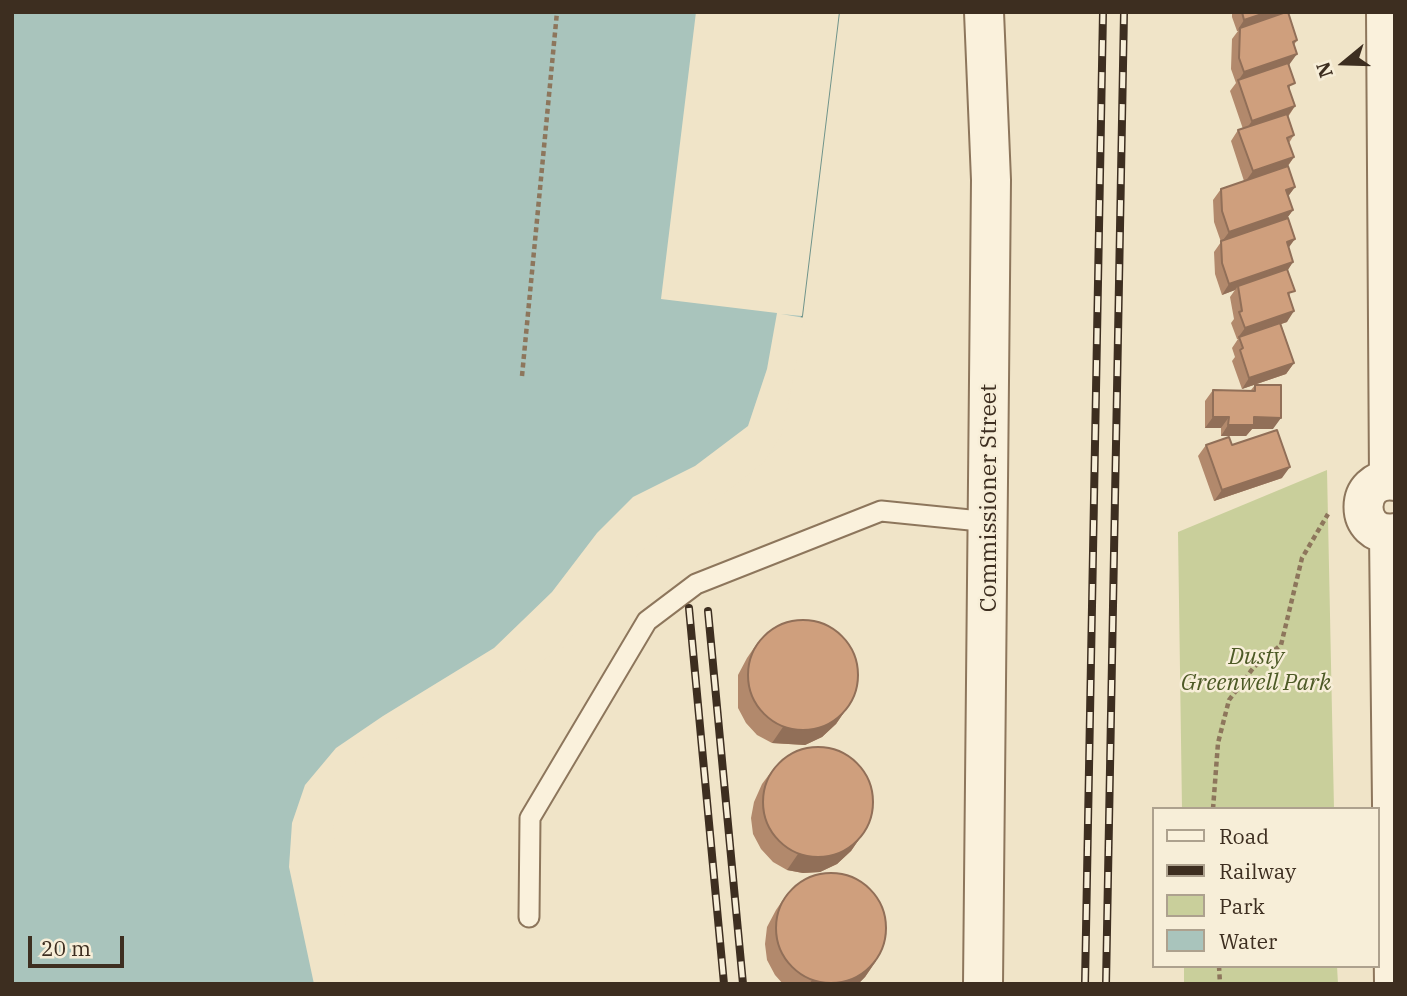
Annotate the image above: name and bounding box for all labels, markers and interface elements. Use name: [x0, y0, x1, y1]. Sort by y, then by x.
north arrow: [1309, 28, 1379, 98]
text: N: [1310, 59, 1338, 81]
street label: Commissioner Street: [975, 384, 1003, 612]
park label: Dusty Greenwell Park: [1181, 643, 1331, 697]
legend: [1152, 807, 1379, 968]
text: Road: [1219, 822, 1269, 850]
text: Railway: [1219, 857, 1296, 885]
text: Park: [1219, 892, 1265, 920]
scale bar: [32, 922, 128, 966]
text: Water: [1219, 927, 1277, 955]
text: 20 m: [41, 934, 91, 962]

